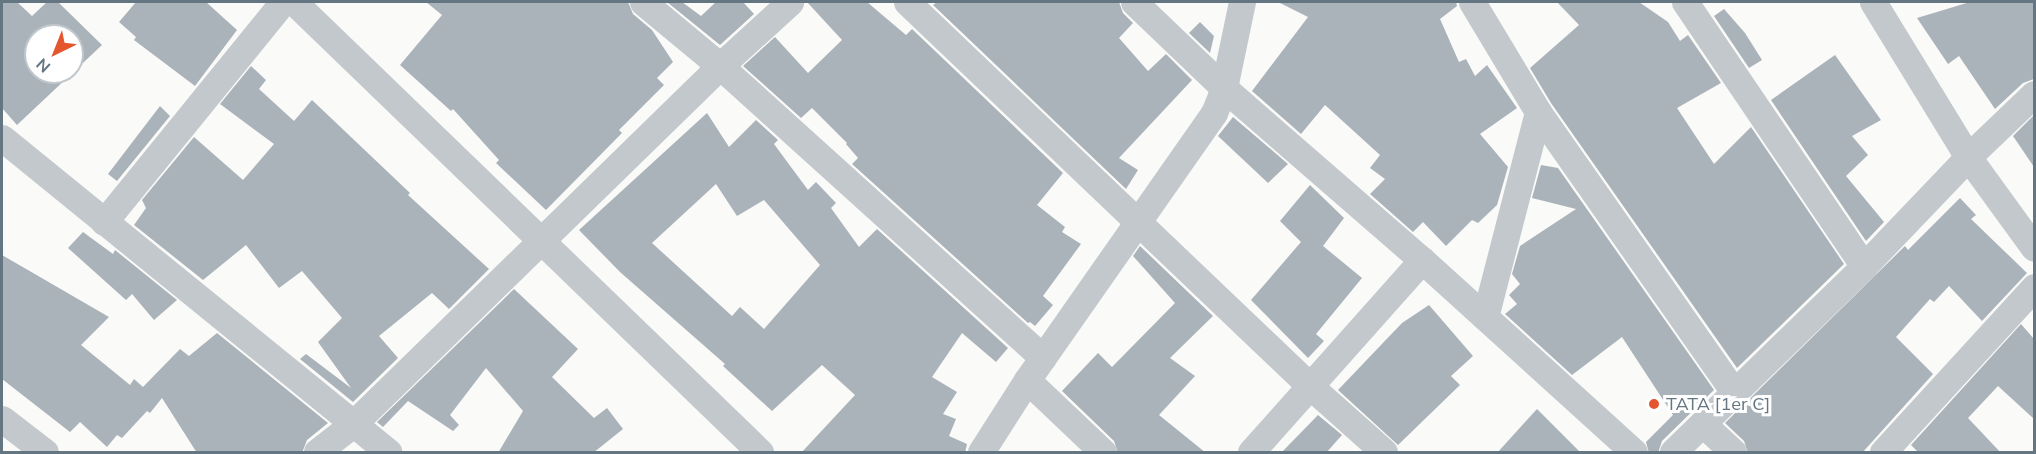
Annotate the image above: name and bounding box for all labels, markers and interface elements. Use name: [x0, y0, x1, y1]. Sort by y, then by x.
north arrow: [24, 24, 84, 84]
text: N: [32, 54, 54, 77]
place label: TATA [1er C]: [1666, 393, 1770, 415]
marker: TATA [1er C]: [1647, 397, 1661, 411]

